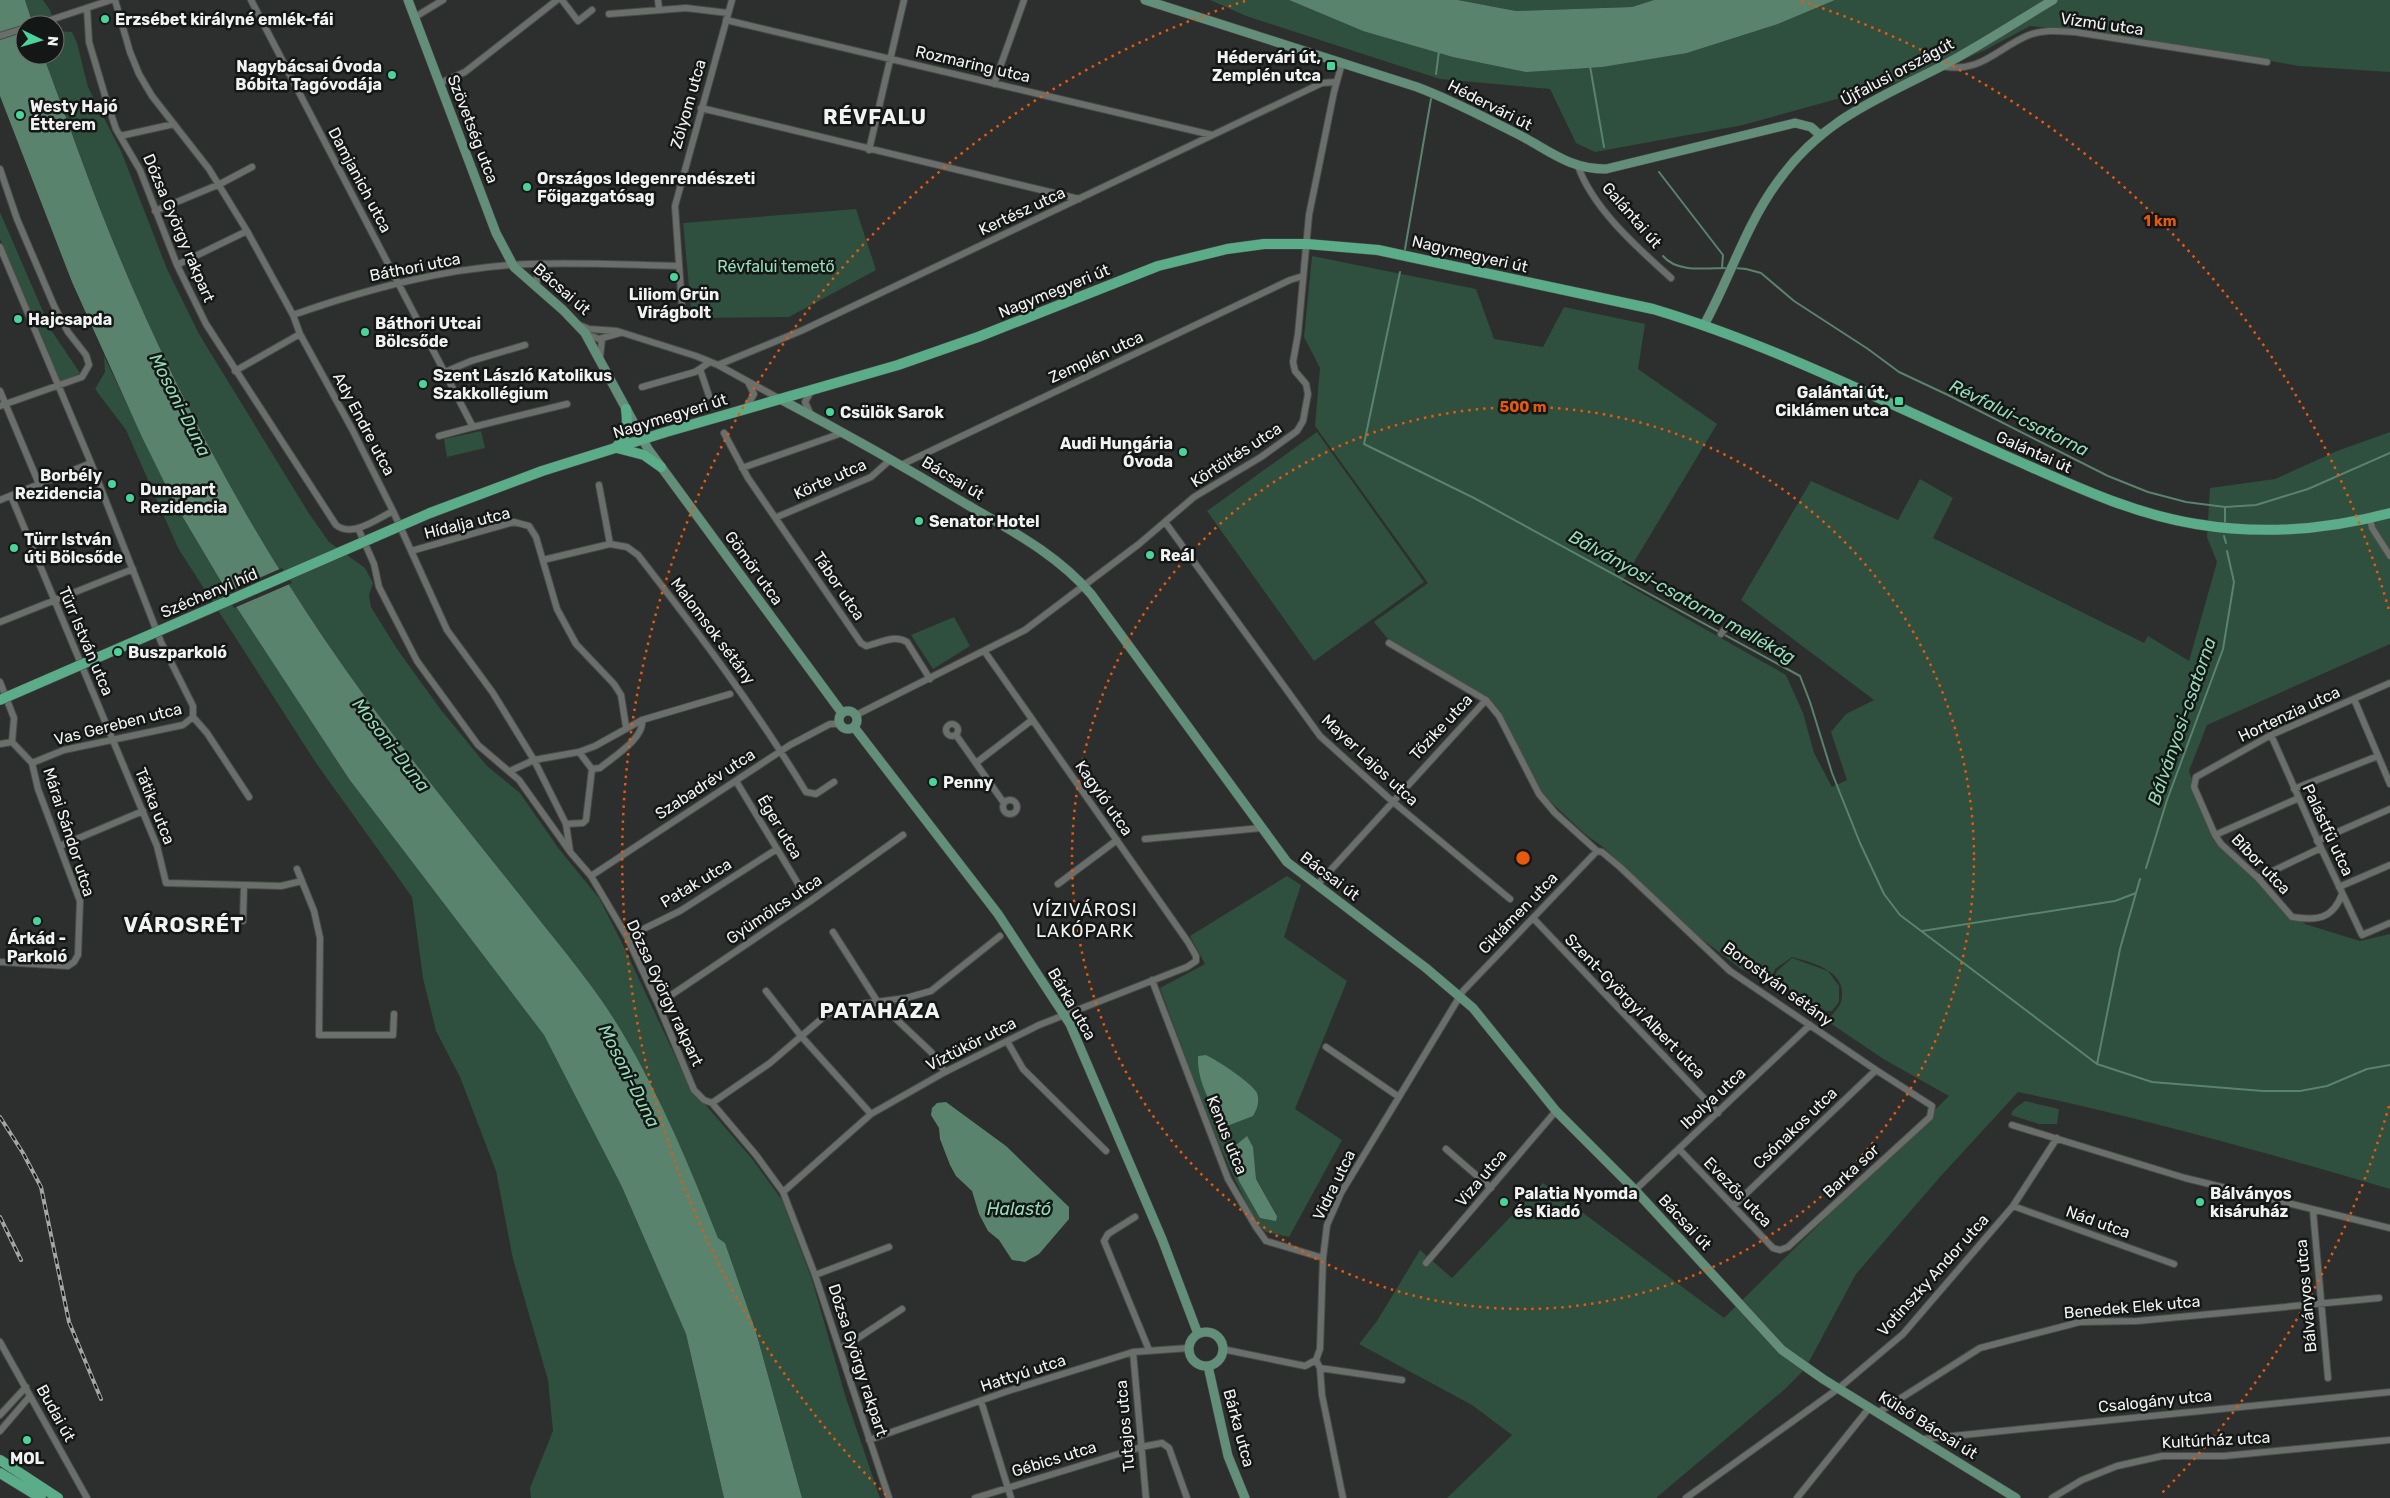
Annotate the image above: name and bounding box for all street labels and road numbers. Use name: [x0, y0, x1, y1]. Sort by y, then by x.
street label: Vízmű utca: [2059, 9, 2145, 39]
street label: Újfalusi országút: [1837, 33, 1957, 110]
street label: Rozmaring utca: [914, 42, 1032, 86]
street label: Zólyom utca: [666, 57, 710, 151]
street label: Szövetség utca: [444, 72, 502, 186]
street label: Hédervári út: [1445, 76, 1535, 134]
street label: Damjanich utca: [324, 124, 396, 236]
street label: Dózsa György rakpart: [139, 151, 219, 305]
street label: Galántai út: [1598, 178, 1666, 252]
street label: Kertész utca: [976, 183, 1068, 239]
street label: Nagymegyeri út: [1410, 231, 1530, 277]
street label: Báthori utca: [368, 249, 462, 285]
street label: Bácsai út: [530, 259, 594, 319]
street label: Nagymegyeri út: [996, 260, 1112, 322]
street label: Zemplén utca: [1046, 327, 1146, 387]
street label: Ady Endre utca: [329, 369, 399, 479]
street label: Nagymegyeri út: [611, 390, 729, 442]
street label: Körtöltés utca: [1187, 419, 1285, 491]
street label: Galántai út: [1993, 427, 2075, 477]
street label: Bácsai út: [919, 452, 987, 504]
street label: Körte utca: [791, 455, 869, 503]
street label: Hídalja utca: [422, 503, 512, 543]
street label: Gömör utca: [721, 527, 787, 609]
street label: Tábor utca: [809, 548, 869, 624]
street label: Széchenyi híd: [158, 564, 260, 622]
street label: Malomsok sétány: [667, 574, 759, 688]
street label: Türr István utca: [54, 584, 118, 698]
street label: Hortenzia utca: [2235, 682, 2343, 746]
street label: Tőzike utca: [1406, 690, 1476, 764]
street label: Vas Gereben utca: [52, 699, 184, 749]
street label: Mayer Lajos utca: [1318, 710, 1422, 810]
street label: Szabadrév utca: [651, 745, 759, 823]
street label: Kagyló utca: [1071, 757, 1137, 839]
street label: Márai Sándor utca: [39, 765, 99, 899]
street label: Tátika utca: [131, 765, 179, 847]
street label: Palástfű utca: [2298, 781, 2358, 879]
street label: Éger utca: [753, 792, 807, 862]
street label: Bíbor utca: [2228, 830, 2294, 898]
street label: Bácsai út: [1297, 848, 1363, 904]
street label: Patak utca: [657, 854, 735, 912]
street label: Ciklámen utca: [1474, 868, 1562, 958]
street label: Gyümölcs utca: [723, 870, 825, 948]
street label: Dózsa György rakpart: [623, 917, 707, 1069]
street label: Szent-Györgyi Albert utca: [1561, 930, 1709, 1082]
street label: Borostyán sétány: [1720, 938, 1837, 1030]
street label: Bárka utca: [1044, 965, 1100, 1043]
street label: Víztükör utca: [923, 1013, 1019, 1075]
street label: Ibolya utca: [1677, 1063, 1749, 1133]
street label: Csónakos utca: [1749, 1083, 1841, 1173]
street label: Kenus utca: [1203, 1093, 1251, 1177]
street label: Barka sor: [1819, 1140, 1883, 1202]
street label: Viza utca: [1452, 1146, 1510, 1210]
street label: Vidra utca: [1309, 1147, 1359, 1223]
street label: Evezős utca: [1700, 1153, 1776, 1231]
street label: Bácsai út: [1655, 1190, 1715, 1254]
street label: Nád utca: [2063, 1202, 2133, 1242]
street label: Votinszky Andor utca: [1873, 1210, 1993, 1340]
street label: Bálványos utca: [2292, 1239, 2320, 1353]
street label: Dózsa György rakpart: [824, 1281, 892, 1439]
street label: Benedek Elek utca: [2063, 1292, 2201, 1322]
street label: Hattyú utca: [978, 1350, 1068, 1396]
street label: Tutajos utca: [1112, 1379, 1138, 1473]
street label: Budai út: [33, 1381, 79, 1445]
street label: Csalogány utca: [2097, 1386, 2213, 1416]
street label: Bárka utca: [1219, 1387, 1259, 1469]
street label: Külső Bácsai út: [1875, 1387, 1981, 1463]
street label: Kultúrház utca: [2161, 1428, 2271, 1452]
street label: Gébics utca: [1009, 1437, 1099, 1481]

